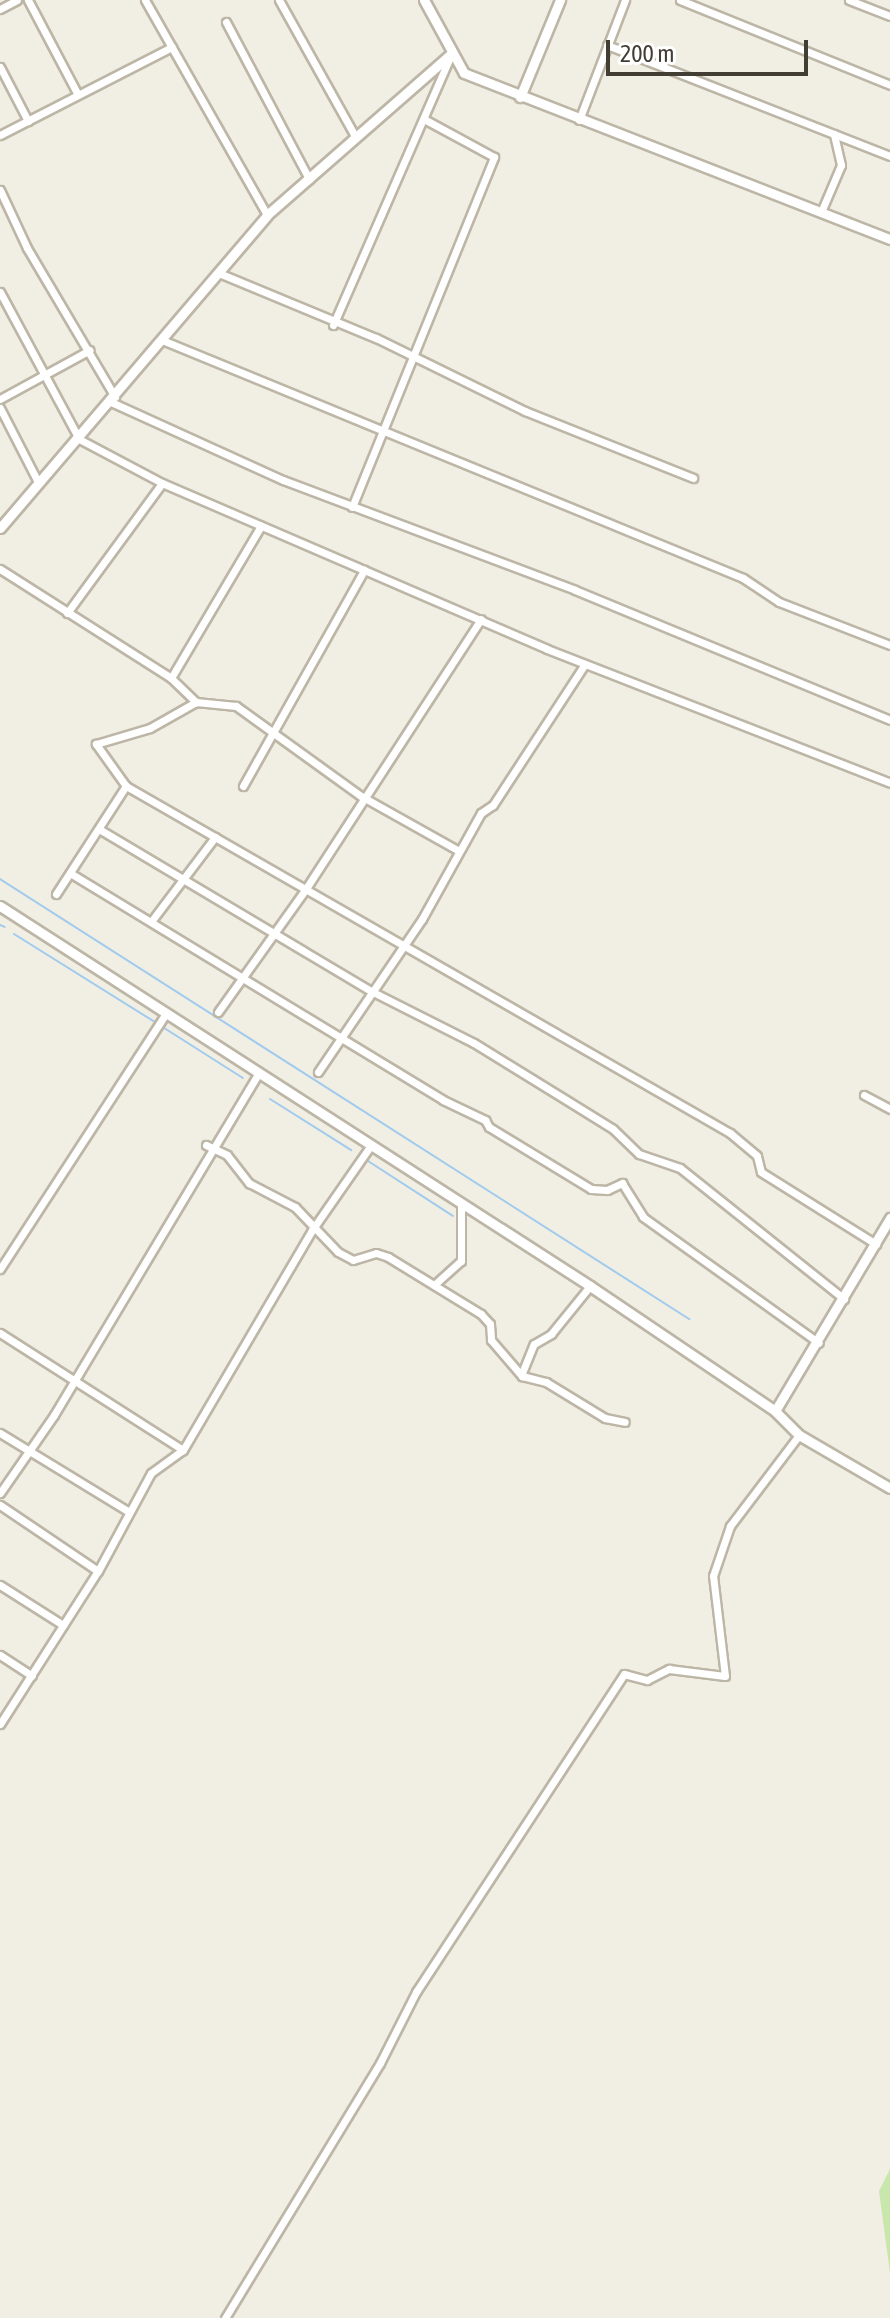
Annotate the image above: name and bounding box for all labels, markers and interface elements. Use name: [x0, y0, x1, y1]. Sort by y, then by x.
scale bar: [610, 24, 812, 74]
text: 200 m: [620, 40, 674, 67]

